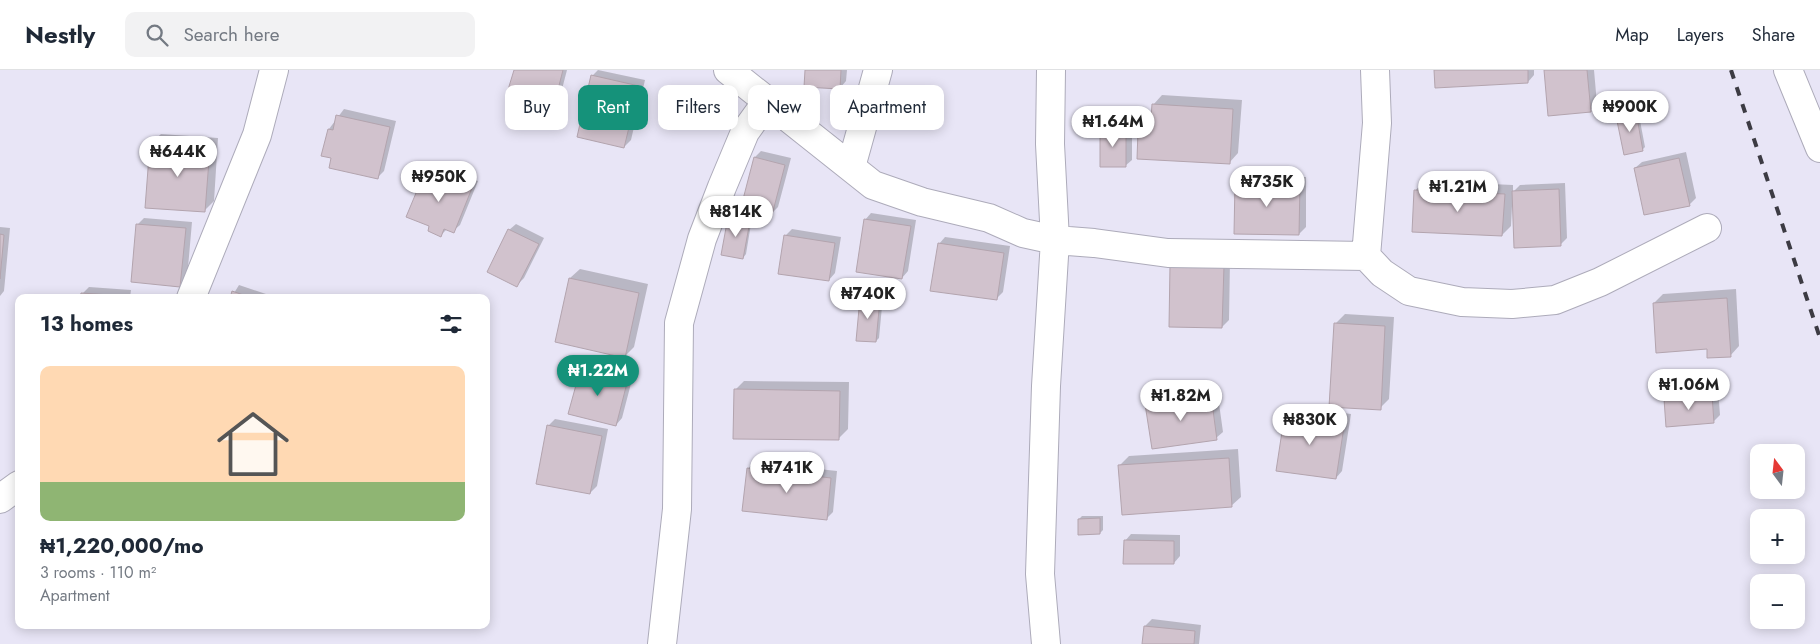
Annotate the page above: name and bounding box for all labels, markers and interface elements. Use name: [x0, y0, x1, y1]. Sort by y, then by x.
search box: [125, 12, 475, 57]
text: Nestly: [25, 17, 95, 52]
icon: search: [143, 21, 171, 49]
text: Search here: [183, 21, 279, 48]
text: Map: [1615, 22, 1649, 48]
text: Layers: [1677, 22, 1724, 48]
text: Share: [1752, 22, 1795, 48]
chip: Buy: [505, 85, 568, 130]
chip: Rent: [578, 85, 648, 130]
chip: Filters: [658, 85, 738, 130]
chip: New: [748, 85, 820, 130]
chip: Apartment: [830, 85, 944, 130]
pin: ₦900K: [1595, 90, 1665, 133]
text: ₦900K: [1603, 95, 1657, 118]
pin: ₦1.64M: [1072, 106, 1154, 148]
text: ₦1.64M: [1083, 110, 1143, 133]
pin: ₦644K: [143, 136, 213, 178]
text: ₦644K: [150, 140, 206, 163]
pin: ₦950K: [404, 160, 474, 203]
text: ₦950K: [412, 165, 466, 188]
pin: ₦735K: [1232, 166, 1302, 208]
text: ₦735K: [1241, 170, 1293, 193]
pin: ₦1.21M: [1417, 170, 1499, 213]
text: ₦1.21M: [1429, 175, 1487, 198]
pin: ₦814K: [701, 196, 771, 238]
text: ₦814K: [710, 200, 762, 223]
pin: ₦740K: [833, 278, 903, 320]
text: ₦740K: [841, 282, 895, 305]
text: 13 homes: [40, 309, 133, 339]
icon: filters: [437, 310, 465, 338]
pin: ₦1.22M: [557, 354, 639, 397]
text: ₦1.22M: [568, 359, 628, 382]
pin: ₦1.06M: [1648, 368, 1730, 411]
text: ₦1.06M: [1659, 373, 1719, 396]
pin: ₦1.82M: [1140, 380, 1222, 422]
text: ₦1.82M: [1151, 384, 1211, 407]
icon: home: [208, 399, 298, 489]
pin: ₦830K: [1275, 404, 1345, 446]
text: ₦830K: [1283, 408, 1337, 431]
north arrow: [1750, 444, 1805, 499]
map controls: [1750, 444, 1805, 629]
pin: ₦741K: [752, 452, 822, 494]
text: ₦741K: [761, 456, 813, 479]
button: +: [1750, 509, 1805, 564]
text: ₦1,220,000/mo: [40, 531, 204, 561]
text: 3 rooms · 110 m²: [40, 561, 156, 584]
button: −: [1750, 574, 1805, 629]
text: Apartment: [40, 584, 110, 607]

